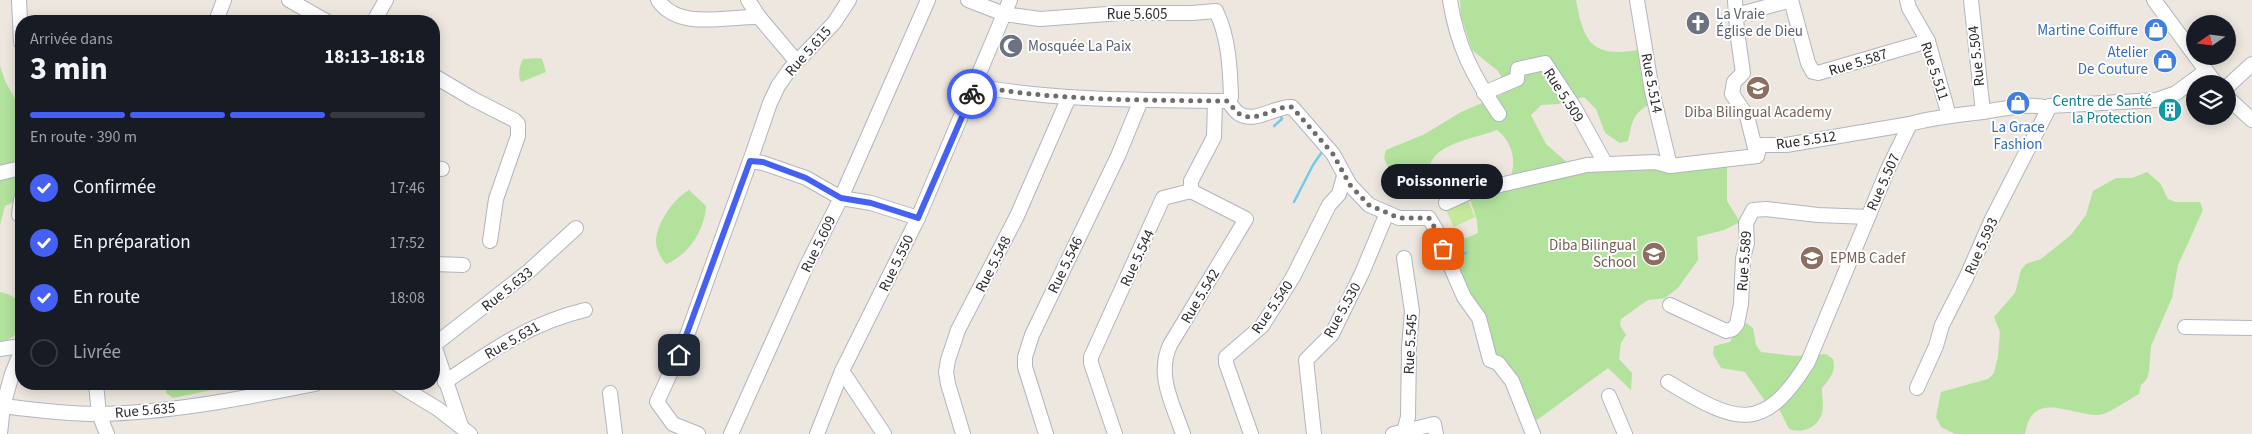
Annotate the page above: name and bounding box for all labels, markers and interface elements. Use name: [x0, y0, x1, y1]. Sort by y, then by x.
street label: Rue 5.605: [1107, 4, 1167, 25]
place label: La Vraie Église de Dieu: [1716, 4, 1803, 42]
church icon: La Vraie Église de Dieu: [1685, 10, 1711, 36]
north arrow: [2186, 15, 2236, 65]
map controls: [2186, 15, 2236, 125]
shop icon: Martine Coiffure: [2143, 17, 2169, 43]
place label: Martine Coiffure: [2037, 20, 2138, 41]
street label: Rue 5.615: [780, 22, 836, 81]
street label: Rue 5.504: [1963, 24, 1990, 87]
text: Arrivée dans: [30, 28, 113, 50]
mosque icon: Mosquée La Paix: [998, 33, 1024, 59]
place label: Mosquée La Paix: [1028, 36, 1132, 57]
street label: Rue 5.511: [1915, 39, 1954, 103]
place label: Atelier De Couture: [2078, 42, 2149, 80]
text: 18:13–18:18: [324, 44, 425, 71]
street label: Rue 5.587: [1826, 44, 1890, 81]
text: 3 min: [30, 46, 108, 92]
shop icon: Atelier De Couture: [2152, 48, 2178, 74]
street label: Rue 5.514: [1635, 51, 1668, 115]
street label: Rue 5.509: [1538, 64, 1589, 126]
courier: [947, 69, 997, 119]
school or university icon: Diba Bilingual Academy: [1745, 75, 1771, 101]
button: layers: [2186, 75, 2236, 125]
icon: bike: [958, 80, 986, 108]
shop icon: La Grace Fashion: [2005, 90, 2031, 116]
place label: Centre de Santé la Protection: [2052, 91, 2152, 129]
building icon: Centre de Santé la Protection: [2157, 97, 2183, 123]
place label: Diba Bilingual Academy: [1684, 102, 1832, 123]
place label: La Grace Fashion: [1991, 117, 2045, 155]
text: En route · 390 m: [30, 126, 137, 148]
street label: Rue 5.512: [1775, 126, 1838, 155]
street label: Rue 5.507: [1862, 150, 1905, 214]
callout: Poissonnerie: [1382, 164, 1504, 199]
text: Poissonnerie: [1396, 170, 1488, 192]
icon: check: [30, 174, 58, 202]
text: Confirmée: [73, 174, 156, 201]
text: 17:46: [389, 177, 425, 199]
street label: Rue 5.609: [796, 212, 841, 276]
street label: Rue 5.593: [1960, 214, 2003, 278]
street label: Rue 5.544: [1115, 226, 1160, 290]
pin: [1422, 228, 1464, 270]
icon: check: [30, 229, 58, 257]
text: En préparation: [73, 229, 191, 256]
street label: Rue 5.589: [1732, 230, 1757, 292]
street label: Rue 5.550: [874, 231, 919, 295]
text: 17:52: [389, 232, 425, 254]
street label: Rue 5.548: [970, 232, 1017, 296]
street label: Rue 5.546: [1043, 233, 1088, 297]
icon: bag: [1429, 235, 1457, 263]
place label: Diba Bilingual School: [1549, 235, 1636, 273]
school or university icon: Diba Bilingual School: [1641, 241, 1667, 267]
school or university icon: EPMB Cadef: [1799, 245, 1825, 271]
place label: EPMB Cadef: [1830, 248, 1906, 269]
street label: Rue 5.633: [477, 262, 538, 317]
street label: Rue 5.542: [1176, 265, 1225, 328]
street label: Rue 5.540: [1246, 276, 1298, 338]
street label: Rue 5.530: [1319, 279, 1366, 342]
icon: check: [30, 284, 58, 312]
text: En route: [73, 284, 140, 311]
text: 18:08: [389, 287, 425, 309]
street label: Rue 5.545: [1398, 313, 1423, 375]
street label: Rue 5.631: [481, 316, 544, 365]
pin: [658, 334, 700, 376]
text: Livrée: [73, 339, 121, 366]
icon: home: [665, 341, 693, 369]
street label: Rue 5.635: [114, 397, 176, 424]

